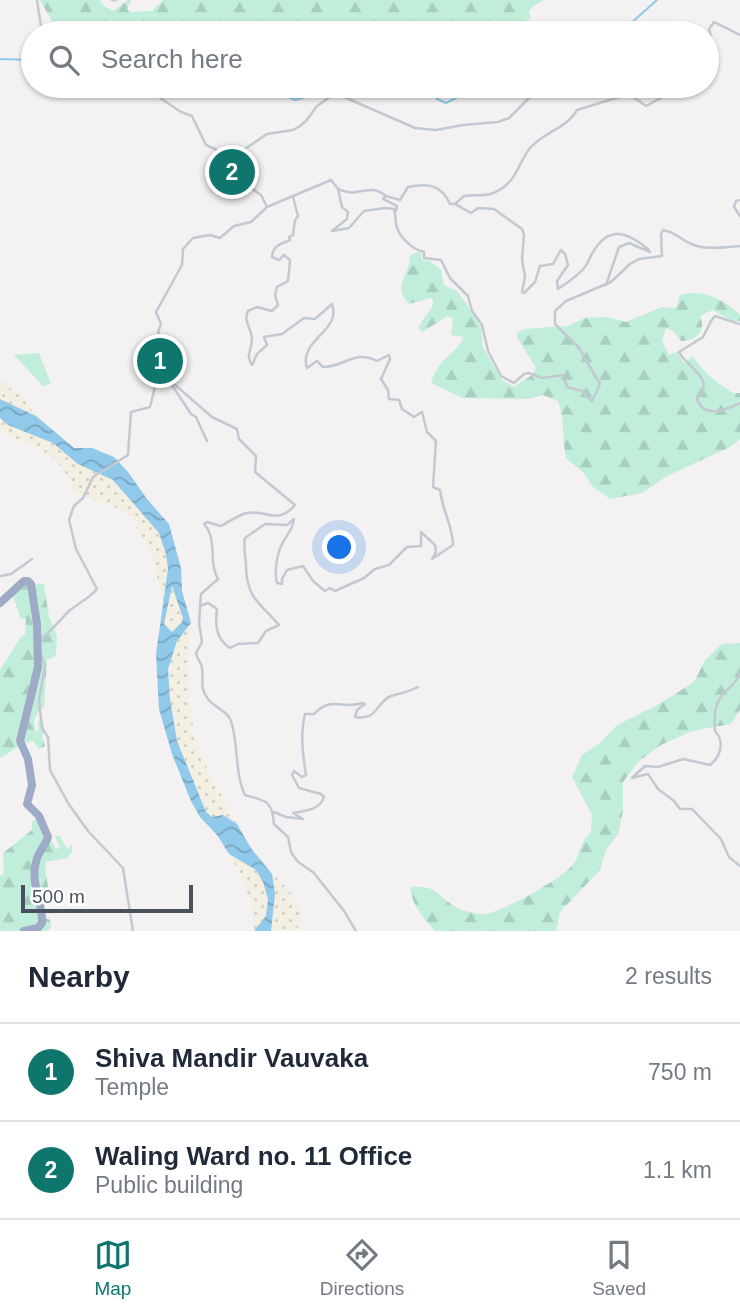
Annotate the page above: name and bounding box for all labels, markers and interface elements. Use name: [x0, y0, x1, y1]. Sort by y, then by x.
search box: [21, 21, 719, 98]
icon: search: [45, 41, 83, 79]
text: Search here: [101, 44, 243, 74]
pin: 2: [209, 146, 255, 198]
pin: 1: [137, 335, 183, 387]
your location: [322, 530, 356, 564]
scale bar: [21, 882, 192, 914]
text: 500 m: [32, 886, 85, 907]
text: Nearby: [28, 960, 130, 993]
text: 2 results: [625, 963, 712, 989]
text: Shiva Mandir Vauvaka: [95, 1043, 368, 1073]
text: 1: [45, 1059, 57, 1085]
text: 750 m: [648, 1059, 712, 1085]
text: Temple: [95, 1074, 169, 1100]
text: Waling Ward no. 11 Office: [95, 1141, 412, 1171]
text: 2: [45, 1157, 57, 1183]
text: 1.1 km: [643, 1157, 712, 1183]
text: Public building: [95, 1172, 243, 1198]
tab: Map: [94, 1236, 132, 1300]
tab: Directions: [320, 1236, 404, 1300]
tab: Saved: [592, 1236, 646, 1300]

